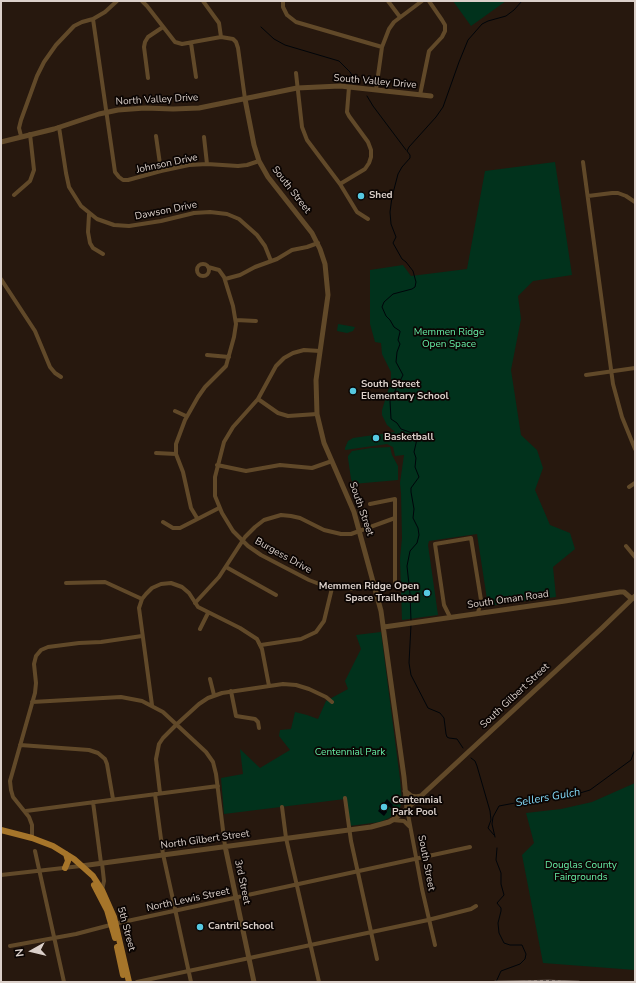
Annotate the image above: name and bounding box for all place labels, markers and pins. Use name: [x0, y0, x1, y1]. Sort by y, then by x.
place label: Shed: [369, 190, 393, 202]
marker: Shed: [356, 191, 366, 201]
place label: South Street Elementary School: [361, 379, 449, 402]
marker: South Street Elementary School: [348, 386, 358, 396]
place label: Basketball: [384, 432, 434, 444]
marker: Basketball: [371, 433, 381, 443]
place label: Memmen Ridge Open Space Trailhead: [319, 581, 419, 604]
marker: Memmen Ridge Open Space Trailhead: [422, 588, 432, 598]
place label: Centennial Park Pool: [392, 795, 442, 818]
marker: Centennial Park Pool: [379, 802, 389, 812]
place label: Cantril School: [208, 921, 274, 933]
marker: Cantril School: [195, 922, 205, 932]

